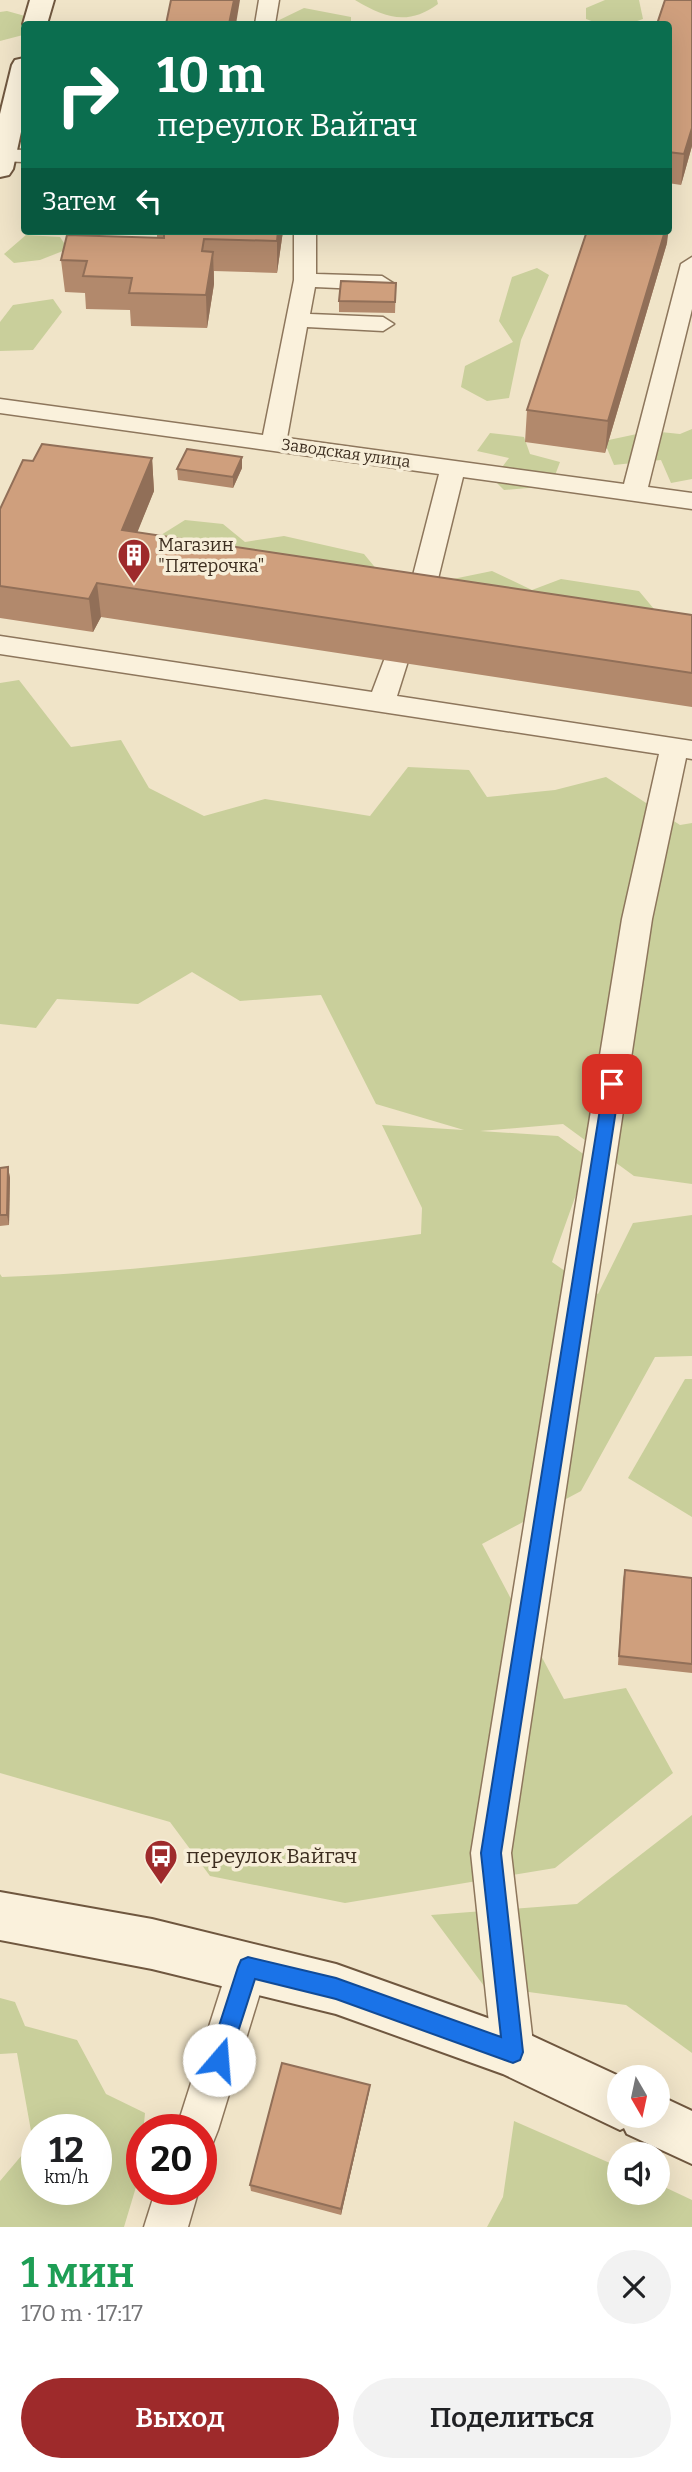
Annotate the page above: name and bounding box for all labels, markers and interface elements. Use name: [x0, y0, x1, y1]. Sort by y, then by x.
text: 10 m: [157, 46, 265, 105]
icon: right: [42, 49, 133, 140]
text: переулок Вайгач: [157, 106, 418, 144]
icon: left: [130, 182, 168, 220]
text: Затем: [42, 186, 116, 217]
street label: Заводская улица: [280, 435, 412, 471]
place label: Магазин "Пятерочка": [158, 534, 264, 577]
building icon: Магазин "Пятерочка": [115, 536, 153, 585]
pin: [582, 1054, 642, 1114]
icon: arrive: [593, 1065, 631, 1103]
bus stop icon: переулок Вайгач: [142, 1837, 180, 1886]
place label: переулок Вайгач: [186, 1843, 357, 1869]
position arrow: [182, 2023, 256, 2097]
north arrow: [607, 2065, 670, 2128]
map controls: [607, 2065, 670, 2205]
speed limit sign: 20: [126, 2114, 217, 2205]
text: 12: [49, 2129, 84, 2171]
button: sound: [607, 2142, 670, 2205]
text: km/h: [44, 2166, 89, 2188]
text: 1 мин: [21, 2248, 134, 2298]
button: close: [597, 2250, 671, 2324]
text: 170 m · 17:17: [21, 2299, 143, 2327]
button: Выход: [21, 2378, 339, 2458]
button: Поделиться: [353, 2378, 671, 2458]

